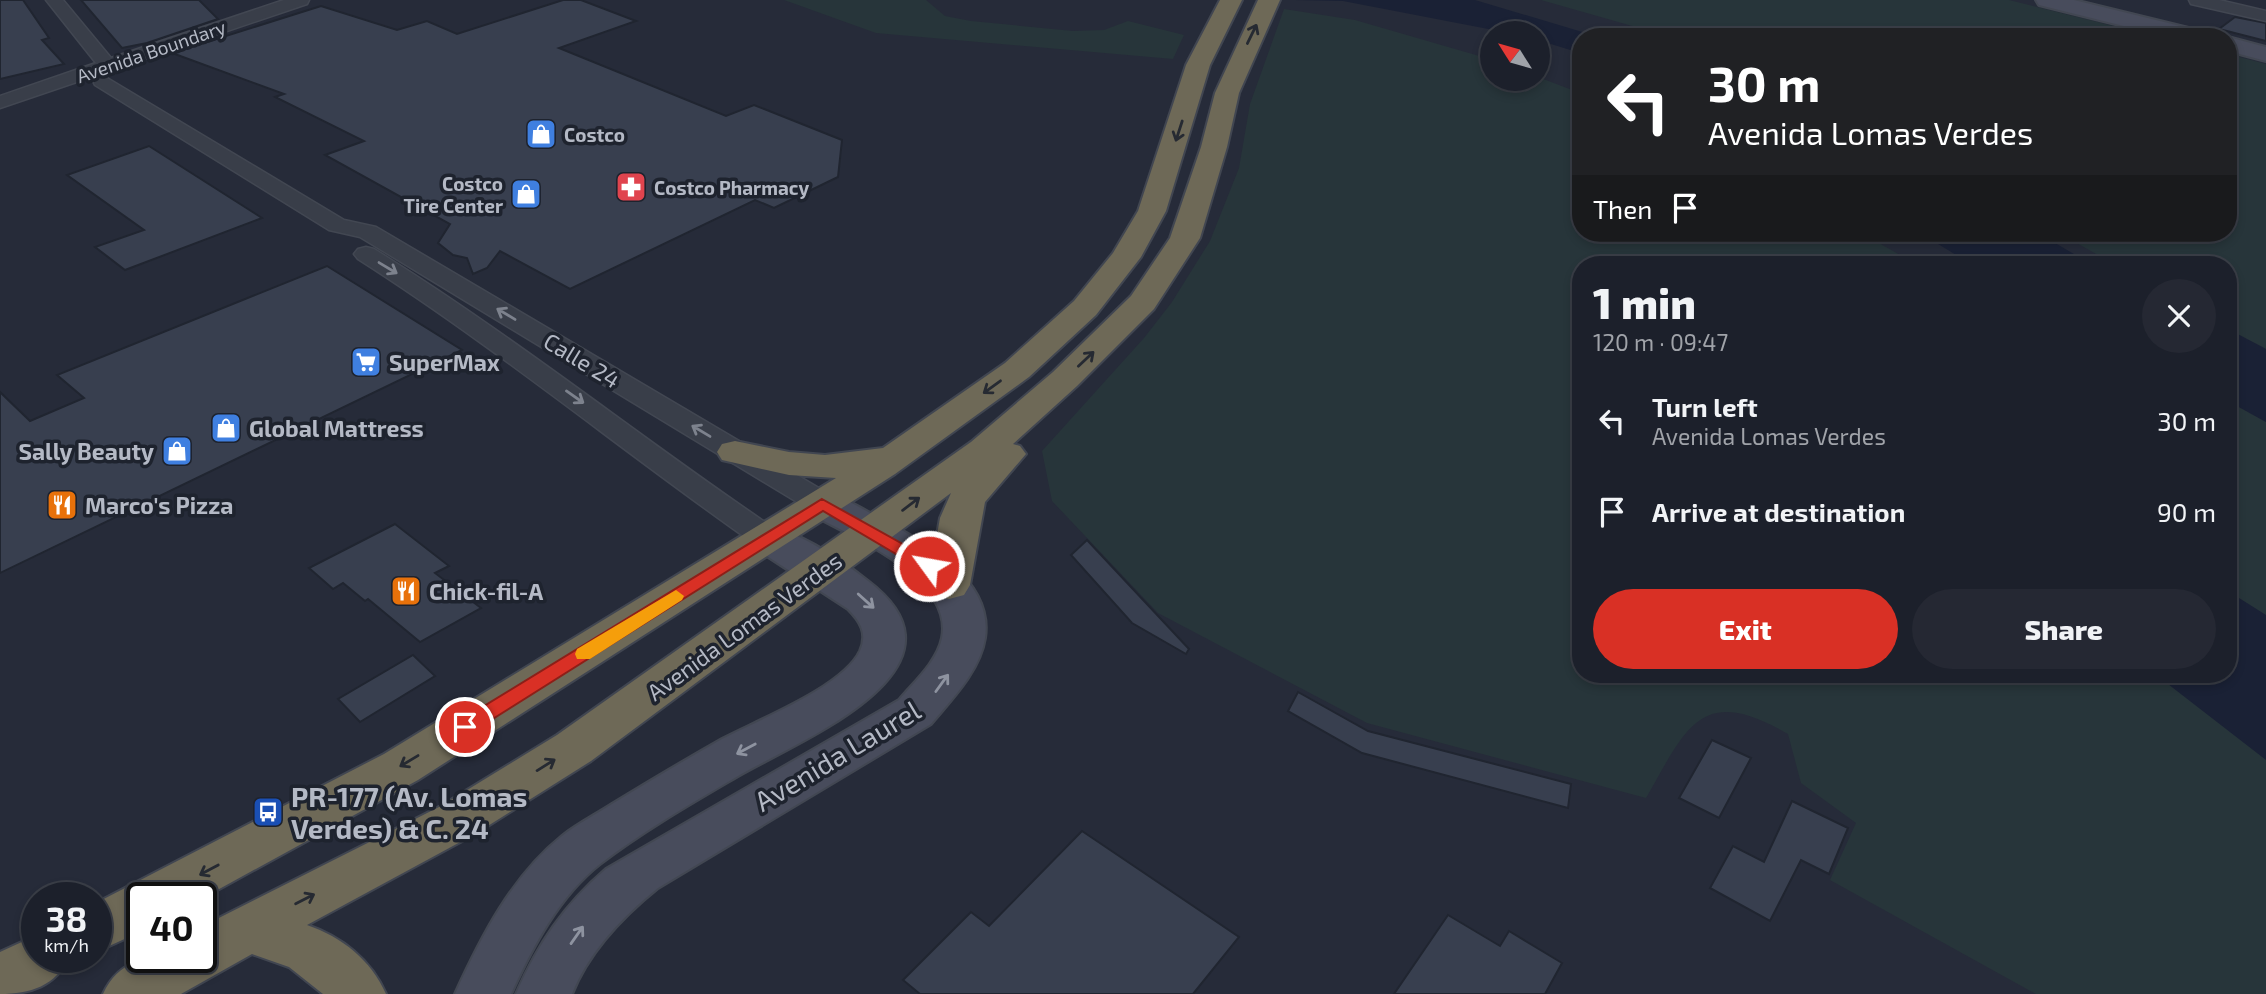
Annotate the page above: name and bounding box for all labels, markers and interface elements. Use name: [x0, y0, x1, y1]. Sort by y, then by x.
street label: Avenida Boundary: [73, 15, 229, 87]
north arrow: [1480, 21, 1550, 91]
map controls: [1480, 21, 1550, 91]
one-way arrow: [1245, 24, 1259, 45]
text: 30 m: [1708, 53, 1820, 112]
icon: left: [1593, 56, 1684, 147]
text: Avenida Lomas Verdes: [1708, 113, 2033, 151]
shop icon: Costco: [524, 117, 558, 151]
one-way arrow: [1172, 119, 1184, 141]
place label: Costco: [564, 123, 625, 146]
pharmacy icon: Costco Pharmacy: [614, 170, 648, 204]
place label: Costco Tire Center: [404, 172, 503, 217]
place label: Costco Pharmacy: [654, 176, 809, 200]
shop icon: Costco Tire Center: [509, 177, 543, 211]
icon: arrive: [1666, 189, 1704, 227]
text: Then: [1593, 193, 1652, 224]
one-way arrow: [377, 261, 397, 275]
text: 1 min: [1593, 277, 1696, 327]
button: close: [2142, 279, 2216, 353]
one-way arrow: [496, 307, 516, 321]
street label: Calle 24: [539, 326, 625, 394]
text: 120 m · 09:47: [1593, 328, 1728, 356]
supermarket icon: SuperMax: [349, 345, 383, 379]
place label: SuperMax: [389, 348, 500, 376]
one-way arrow: [1077, 351, 1094, 368]
one-way arrow: [983, 380, 1002, 394]
one-way arrow: [565, 390, 584, 404]
text: Turn left: [1652, 391, 1758, 422]
icon: left: [1593, 402, 1631, 440]
text: 30 m: [2157, 405, 2216, 436]
shop icon: Global Mattress: [209, 411, 243, 445]
place label: Global Mattress: [249, 414, 424, 442]
text: Avenida Lomas Verdes: [1652, 422, 1886, 450]
one-way arrow: [691, 424, 711, 438]
shop icon: Sally Beauty: [160, 434, 194, 468]
place label: Sally Beauty: [19, 437, 154, 465]
restaurant icon: Marco's Pizza: [45, 488, 79, 522]
place label: Marco's Pizza: [85, 491, 233, 519]
icon: arrive: [1593, 493, 1631, 531]
text: Arrive at destination: [1652, 496, 1905, 527]
text: 90 m: [2157, 496, 2216, 527]
one-way arrow: [901, 497, 919, 512]
position arrow: [892, 529, 966, 603]
street label: Avenida Lomas Verdes: [641, 546, 847, 706]
restaurant icon: Chick-fil-A: [389, 574, 423, 608]
place label: Chick-fil-A: [429, 577, 543, 605]
button: Exit: [1593, 589, 1898, 669]
button: Share: [1912, 589, 2216, 669]
one-way arrow: [857, 593, 875, 609]
one-way arrow: [935, 674, 949, 693]
street label: Avenida Laurel: [748, 692, 927, 818]
pin: [435, 697, 495, 757]
icon: arrive: [446, 708, 484, 746]
one-way arrow: [736, 742, 757, 756]
one-way arrow: [400, 755, 420, 769]
one-way arrow: [536, 758, 556, 772]
place label: PR-177 (Av. Lomas Verdes) & C. 24: [291, 779, 527, 845]
bus stop icon: PR-177 (Av. Lomas Verdes) & C. 24: [251, 795, 285, 829]
one-way arrow: [199, 864, 220, 877]
speed limit sign: 40: [126, 882, 217, 973]
one-way arrow: [294, 891, 314, 905]
text: 38: [46, 897, 87, 939]
one-way arrow: [570, 926, 584, 945]
text: km/h: [44, 934, 89, 956]

